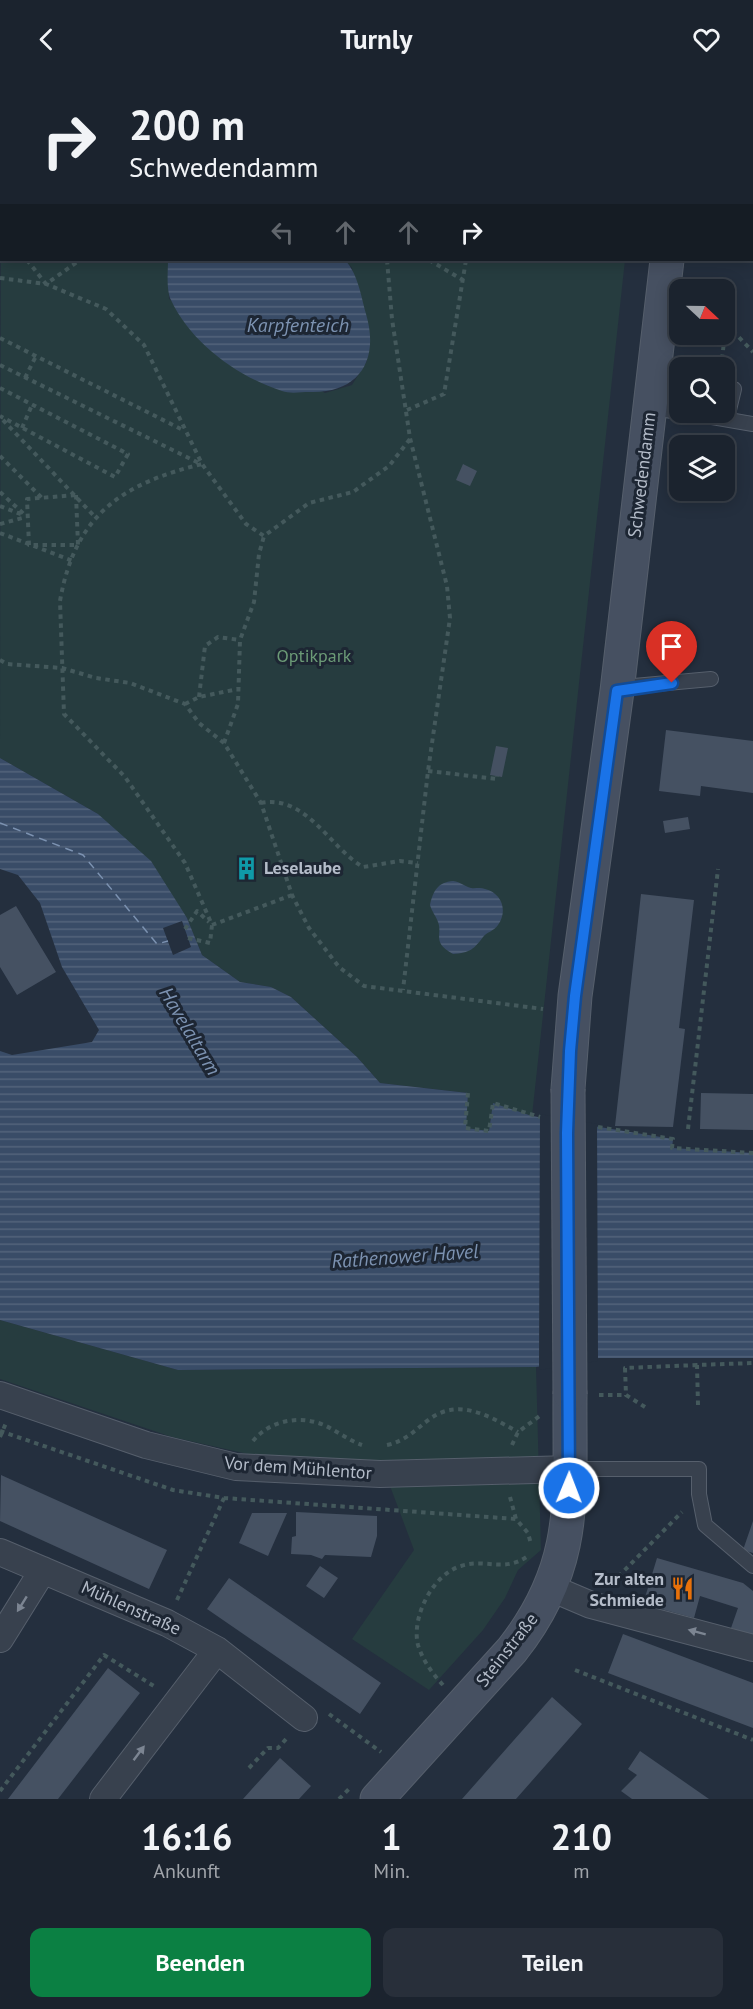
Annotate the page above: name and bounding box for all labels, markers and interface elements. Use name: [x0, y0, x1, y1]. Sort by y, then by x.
text: Turnly: [340, 22, 413, 56]
icon: back: [30, 23, 63, 56]
icon: heart: [690, 23, 723, 56]
text: 200 m: [129, 97, 245, 152]
icon: right: [30, 102, 108, 180]
text: Schwedendamm: [129, 150, 318, 184]
icon: left: [266, 216, 299, 249]
icon: ahead: [329, 216, 362, 249]
icon: ahead: [392, 216, 425, 249]
icon: right: [455, 216, 488, 249]
north arrow: [669, 279, 735, 345]
map controls: [669, 279, 735, 501]
water label: Karpfenteich: [247, 312, 349, 338]
button: search: [669, 357, 735, 423]
street label: Schwedendamm: [622, 411, 661, 539]
button: layers: [669, 435, 735, 501]
pin: [646, 621, 697, 683]
icon: arrive: [655, 630, 688, 663]
park label: Optikpark: [276, 644, 352, 667]
building icon: Leselaube: [233, 855, 259, 881]
place label: Leselaube: [264, 856, 341, 879]
water label: Havelaltarm: [153, 982, 227, 1080]
water label: Rathenower Havel: [331, 1238, 480, 1274]
street label: Vor dem Mühlentor: [223, 1451, 373, 1484]
position arrow: [537, 1456, 601, 1520]
place label: Zur alten Schmiede: [590, 1567, 664, 1611]
street label: Mühlenstraße: [78, 1575, 185, 1640]
restaurant icon: Zur alten Schmiede: [669, 1576, 695, 1602]
one-way arrow: [16, 1596, 27, 1613]
street label: Steinstraße: [471, 1608, 543, 1691]
one-way arrow: [687, 1627, 705, 1636]
one-way arrow: [132, 1745, 144, 1760]
text: 16:16: [141, 1813, 232, 1860]
text: 1: [381, 1813, 402, 1860]
text: 210: [551, 1813, 612, 1860]
text: Ankunft: [153, 1858, 220, 1884]
text: Min.: [373, 1858, 410, 1884]
text: m: [573, 1858, 590, 1884]
button: Beenden: [30, 1928, 371, 1997]
button: Teilen: [383, 1928, 723, 1997]

